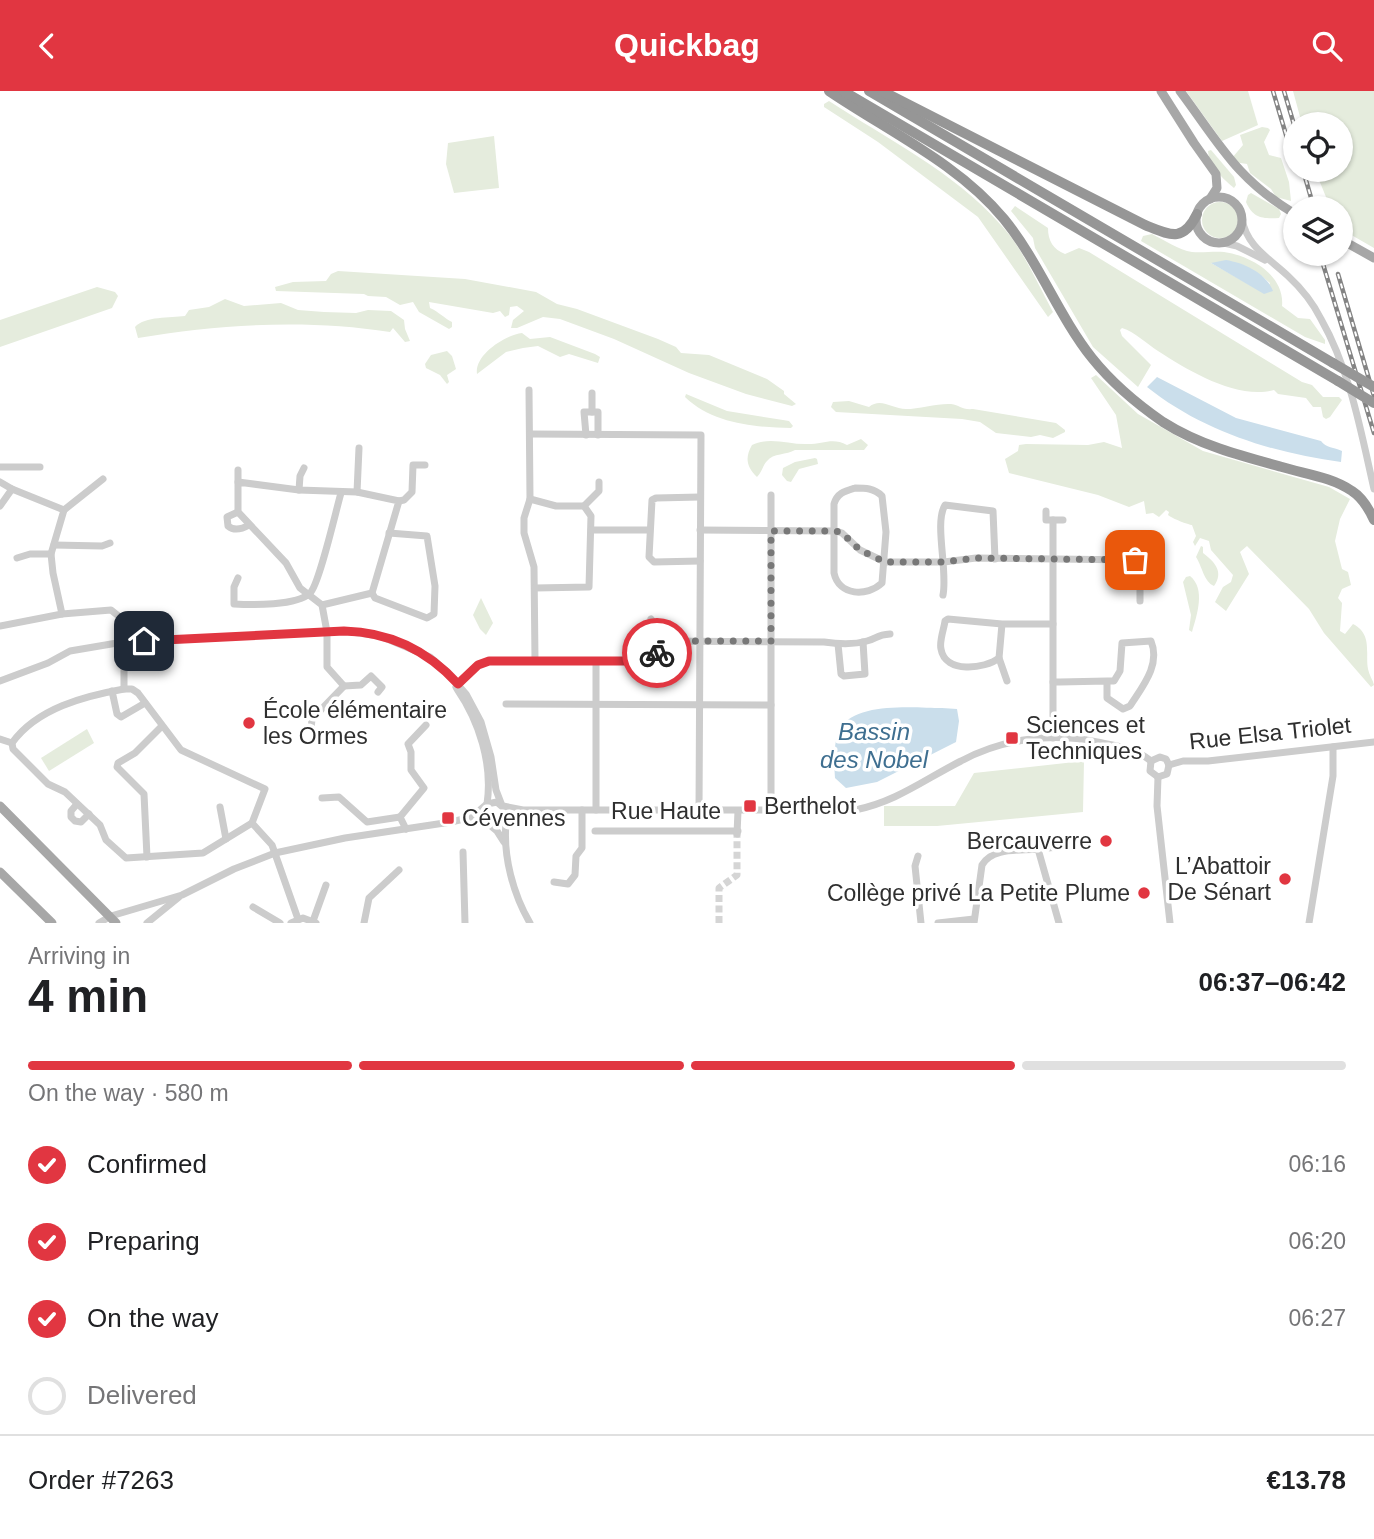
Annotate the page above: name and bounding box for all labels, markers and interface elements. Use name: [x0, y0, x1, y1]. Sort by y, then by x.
icon: back: [28, 27, 66, 65]
text: Quickbag: [614, 27, 760, 63]
icon: search: [1308, 27, 1346, 65]
map controls: [1283, 112, 1353, 266]
button: locate: [1283, 112, 1353, 182]
button: layers: [1283, 196, 1353, 266]
pin: [1105, 530, 1165, 590]
icon: bag: [1116, 541, 1154, 579]
pin: [114, 611, 174, 671]
courier: [622, 618, 692, 688]
icon: home: [125, 622, 163, 660]
icon: bike: [638, 634, 676, 672]
place label: École élémentaire les Ormes: [263, 697, 447, 749]
place label: Sciences et Techniques: [1026, 712, 1146, 764]
street label: Rue Elsa Triolet: [1188, 712, 1353, 754]
marker: École élémentaire les Ormes: [241, 715, 257, 731]
water label: Bassin des Nobel: [820, 718, 929, 773]
marker: Sciences et Techniques: [1004, 730, 1020, 746]
place label: Berthelot: [764, 793, 857, 819]
street label: Rue Haute: [611, 798, 721, 824]
marker: Berthelot: [742, 798, 758, 814]
place label: Cévennes: [462, 805, 566, 831]
marker: Cévennes: [440, 810, 456, 826]
place label: Bercauverre: [967, 828, 1092, 854]
marker: Bercauverre: [1098, 833, 1114, 849]
place label: L’Abattoir De Sénart: [1167, 853, 1272, 905]
marker: L’Abattoir De Sénart: [1277, 871, 1293, 887]
place label: Collège privé La Petite Plume: [827, 880, 1130, 906]
marker: Collège privé La Petite Plume: [1136, 885, 1152, 901]
text: Arriving in: [28, 943, 130, 969]
text: 06:37–06:42: [1199, 967, 1346, 997]
text: 4 min: [28, 970, 148, 1022]
text: On the way · 580 m: [28, 1080, 229, 1106]
icon: check: [28, 1146, 66, 1184]
text: Confirmed: [87, 1149, 207, 1179]
text: 06:16: [1288, 1151, 1346, 1177]
icon: check: [28, 1223, 66, 1261]
text: Preparing: [87, 1226, 200, 1256]
text: 06:20: [1288, 1228, 1346, 1254]
icon: check: [28, 1300, 66, 1338]
text: On the way: [87, 1303, 219, 1333]
text: 06:27: [1288, 1305, 1346, 1331]
text: Delivered: [87, 1380, 197, 1410]
text: Order #7263: [28, 1465, 174, 1495]
text: €13.78: [1266, 1465, 1346, 1495]

